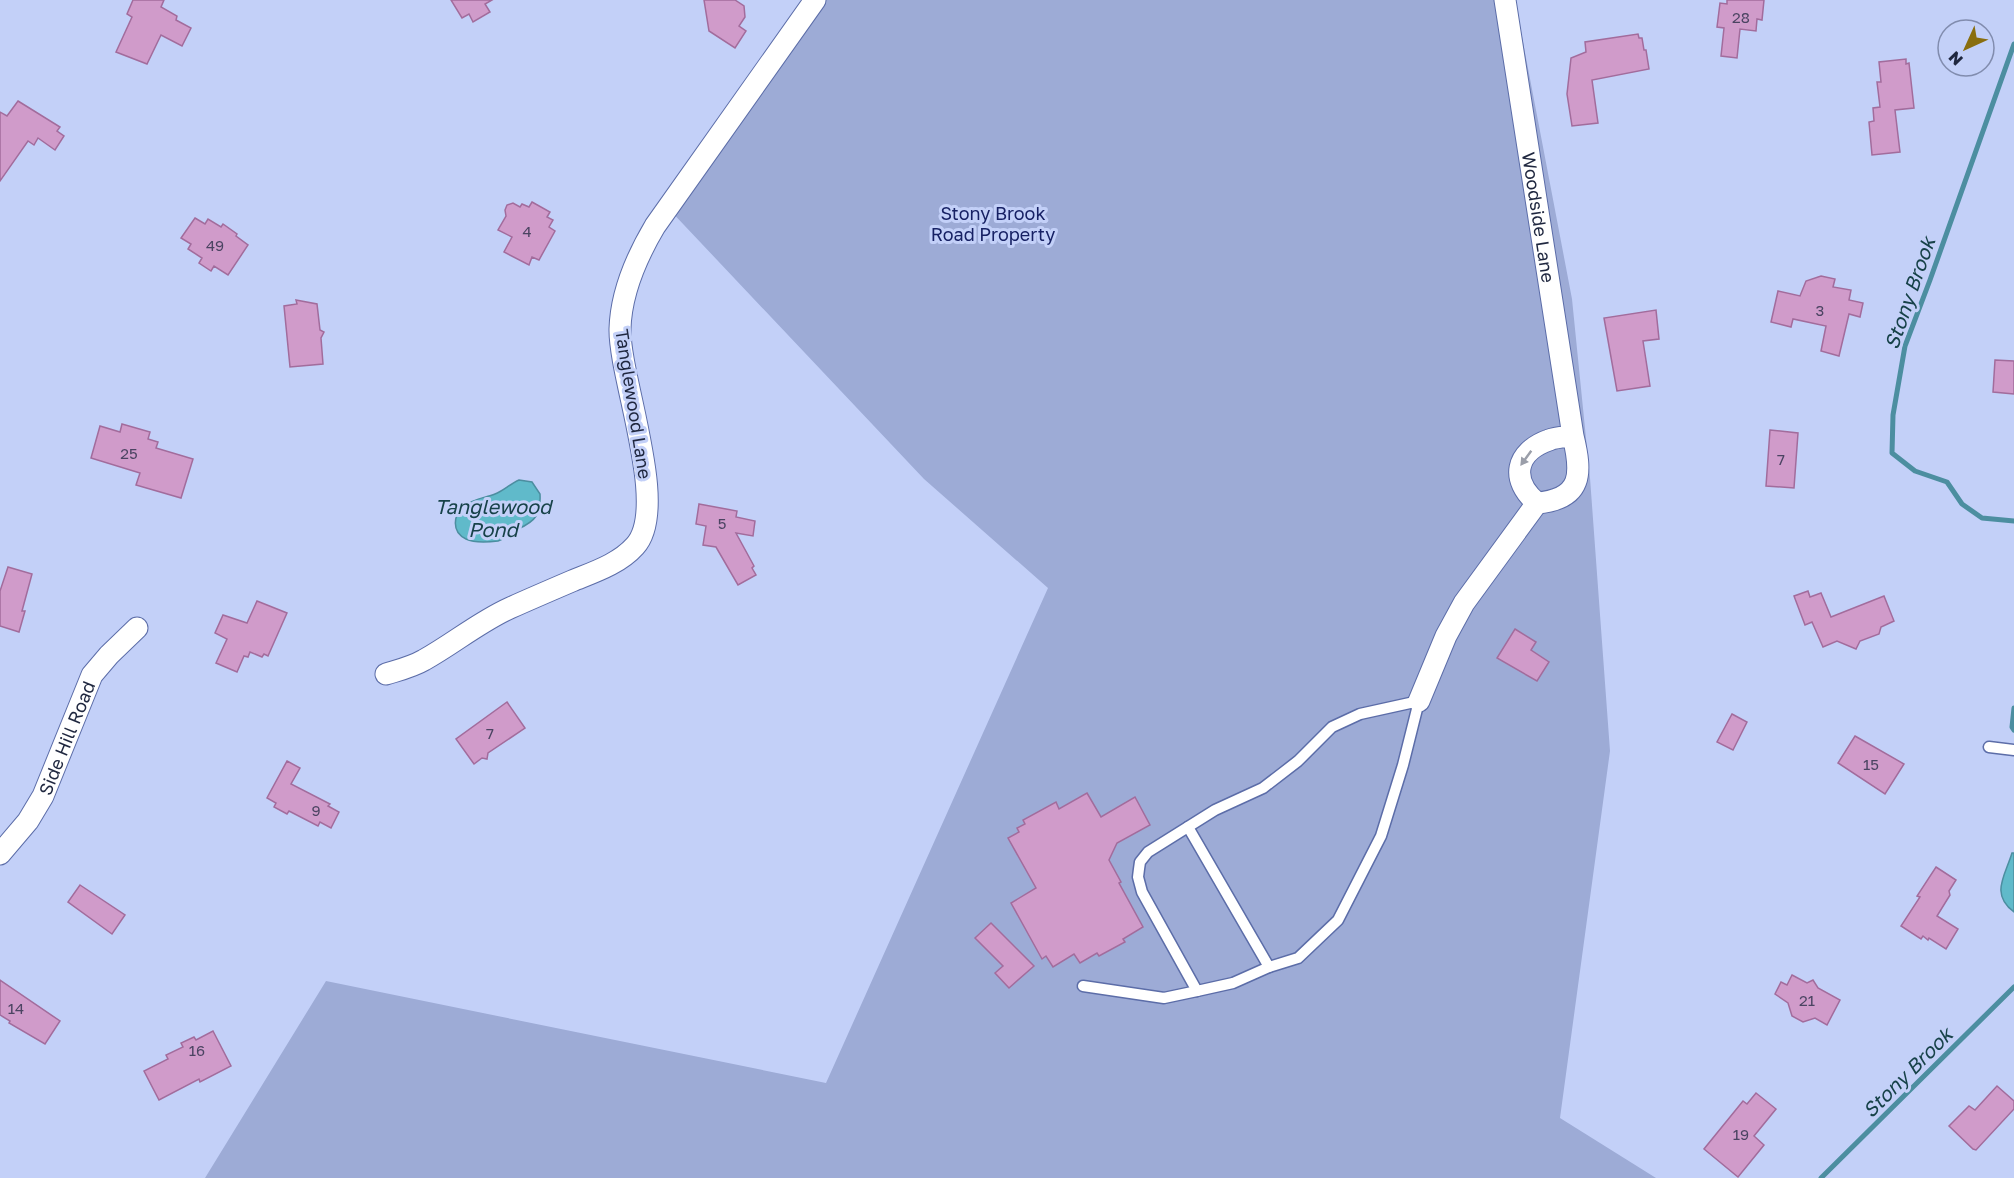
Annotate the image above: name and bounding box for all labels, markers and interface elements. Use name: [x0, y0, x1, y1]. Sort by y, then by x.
house number: 28: [1732, 8, 1750, 26]
north arrow: [1936, 18, 1996, 78]
text: N: [1944, 47, 1967, 70]
street label: Woodside Lane: [1518, 151, 1560, 284]
park label: Stony Brook Road Property: [931, 202, 1055, 245]
house number: 4: [522, 222, 532, 240]
water label: Stony Brook: [1879, 231, 1941, 352]
house number: 49: [206, 236, 224, 254]
house number: 3: [1816, 301, 1824, 319]
street label: Tanglewood Lane: [611, 328, 657, 480]
house number: 25: [120, 444, 138, 462]
one-way arrow: [1520, 450, 1532, 466]
house number: 7: [1777, 450, 1785, 468]
water label: Tanglewood Pond: [435, 494, 554, 541]
house number: 5: [718, 514, 726, 532]
street label: Side Hill Road: [34, 678, 99, 798]
house number: 7: [486, 724, 494, 742]
house number: 15: [1863, 755, 1879, 773]
house number: 9: [311, 801, 321, 819]
house number: 21: [1799, 991, 1815, 1009]
house number: 14: [8, 999, 24, 1017]
water label: Stony Brook: [1857, 1020, 1959, 1122]
house number: 16: [189, 1041, 205, 1059]
house number: 19: [1733, 1125, 1749, 1143]

